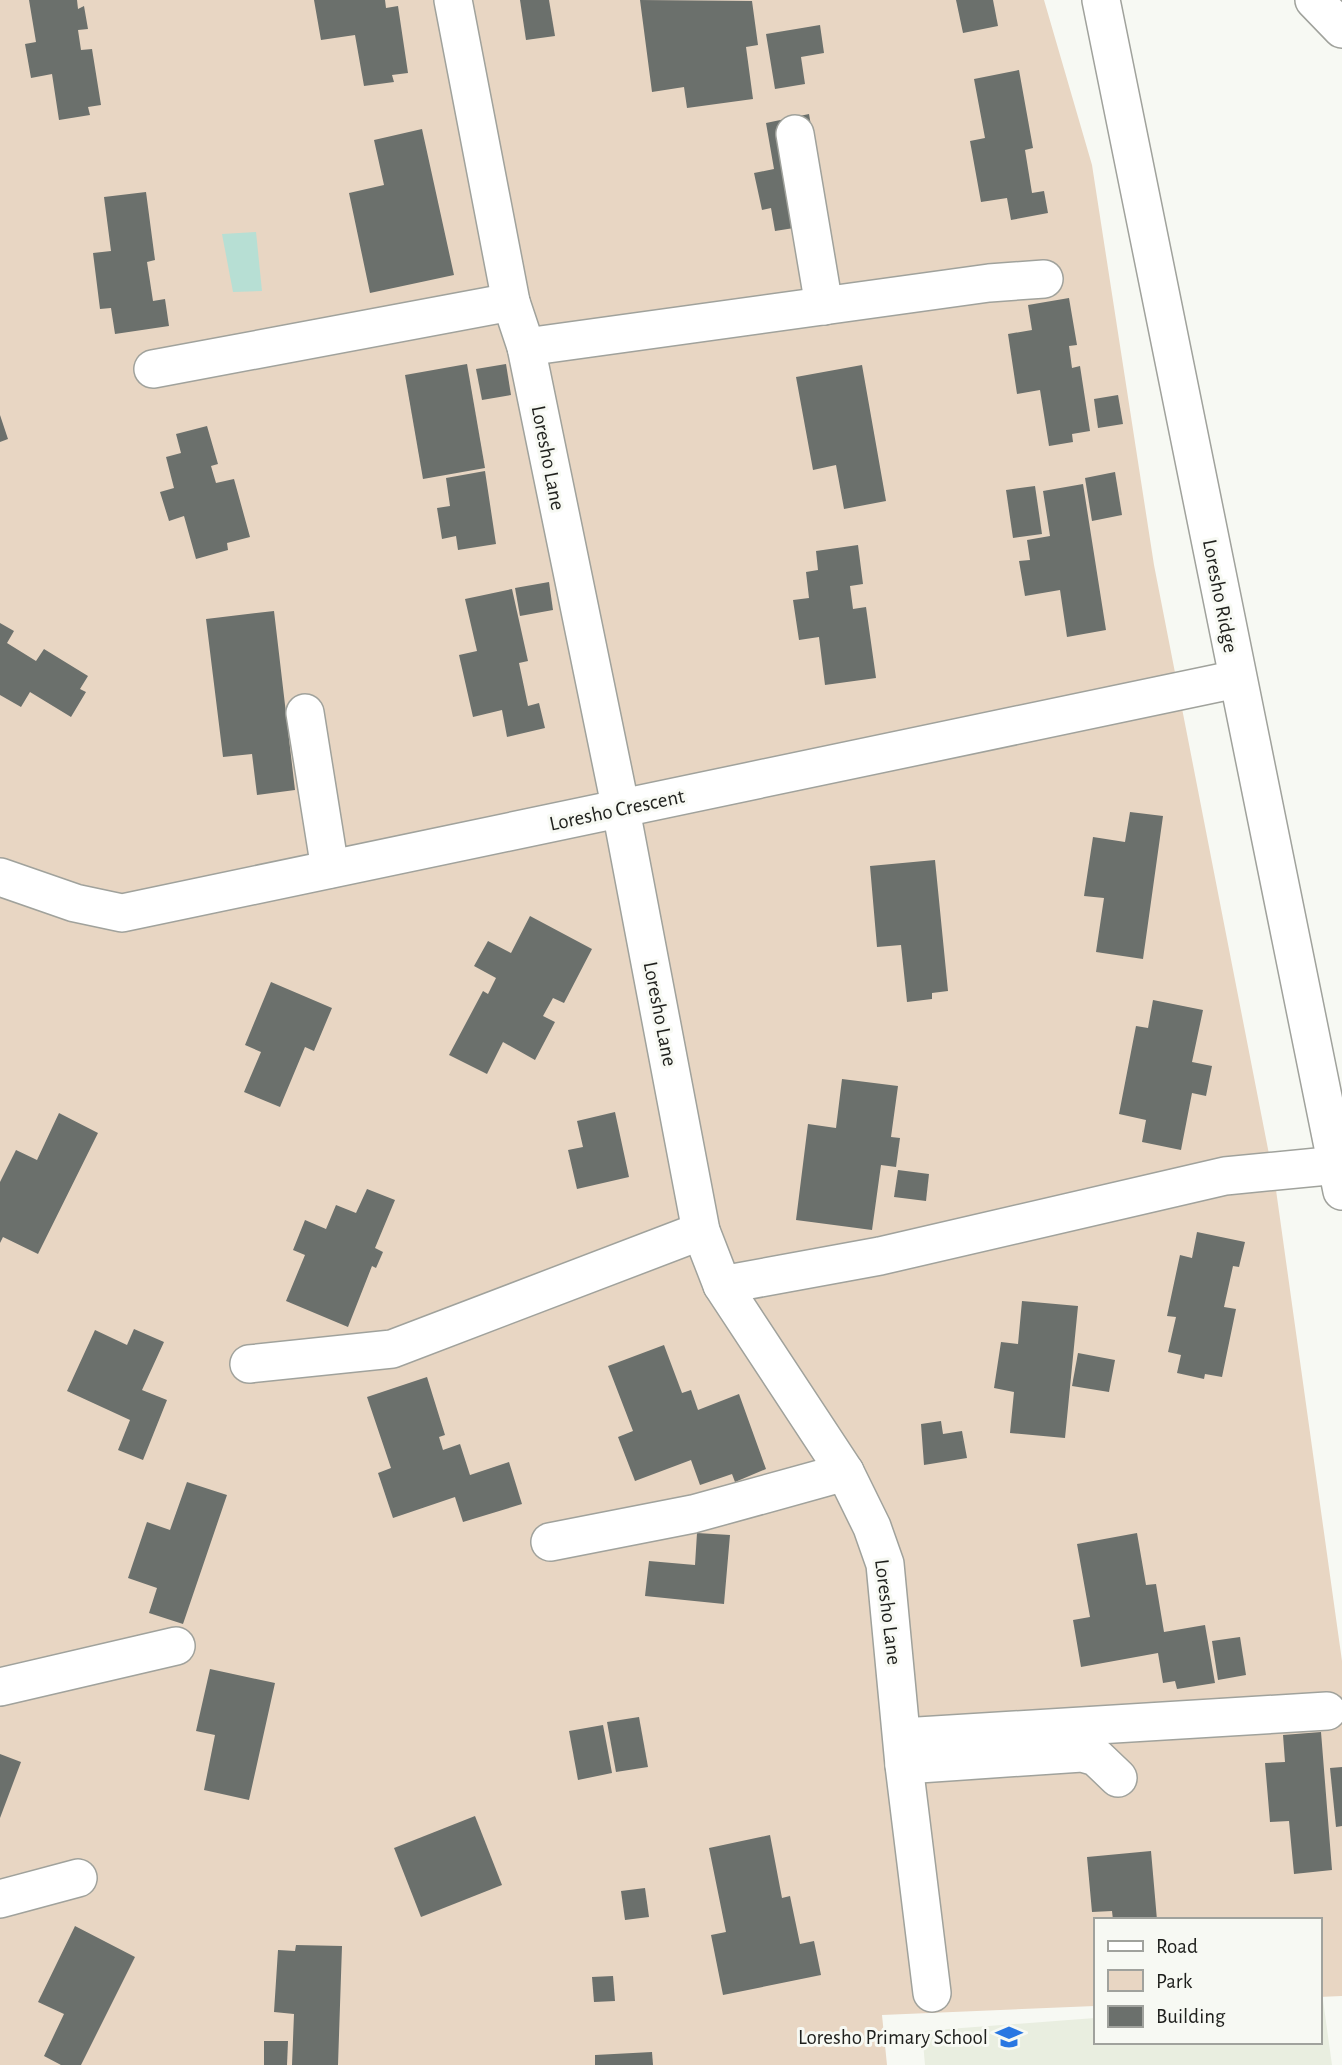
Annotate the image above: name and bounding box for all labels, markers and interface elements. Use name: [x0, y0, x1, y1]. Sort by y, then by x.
street label: Loresho Lane: [528, 404, 568, 512]
street label: Loresho Ridge: [1199, 538, 1241, 654]
street label: Loresho Crescent: [548, 785, 687, 835]
street label: Loresho Lane: [640, 960, 680, 1068]
street label: Loresho Lane: [871, 1558, 905, 1666]
legend: [1094, 1918, 1321, 2044]
text: Road: [1156, 1936, 1198, 1957]
text: Park: [1156, 1971, 1193, 1992]
text: Building: [1156, 2006, 1226, 2027]
school or university icon: Loresho Primary School: [994, 2022, 1024, 2052]
place label: Loresho Primary School: [798, 2027, 988, 2048]

